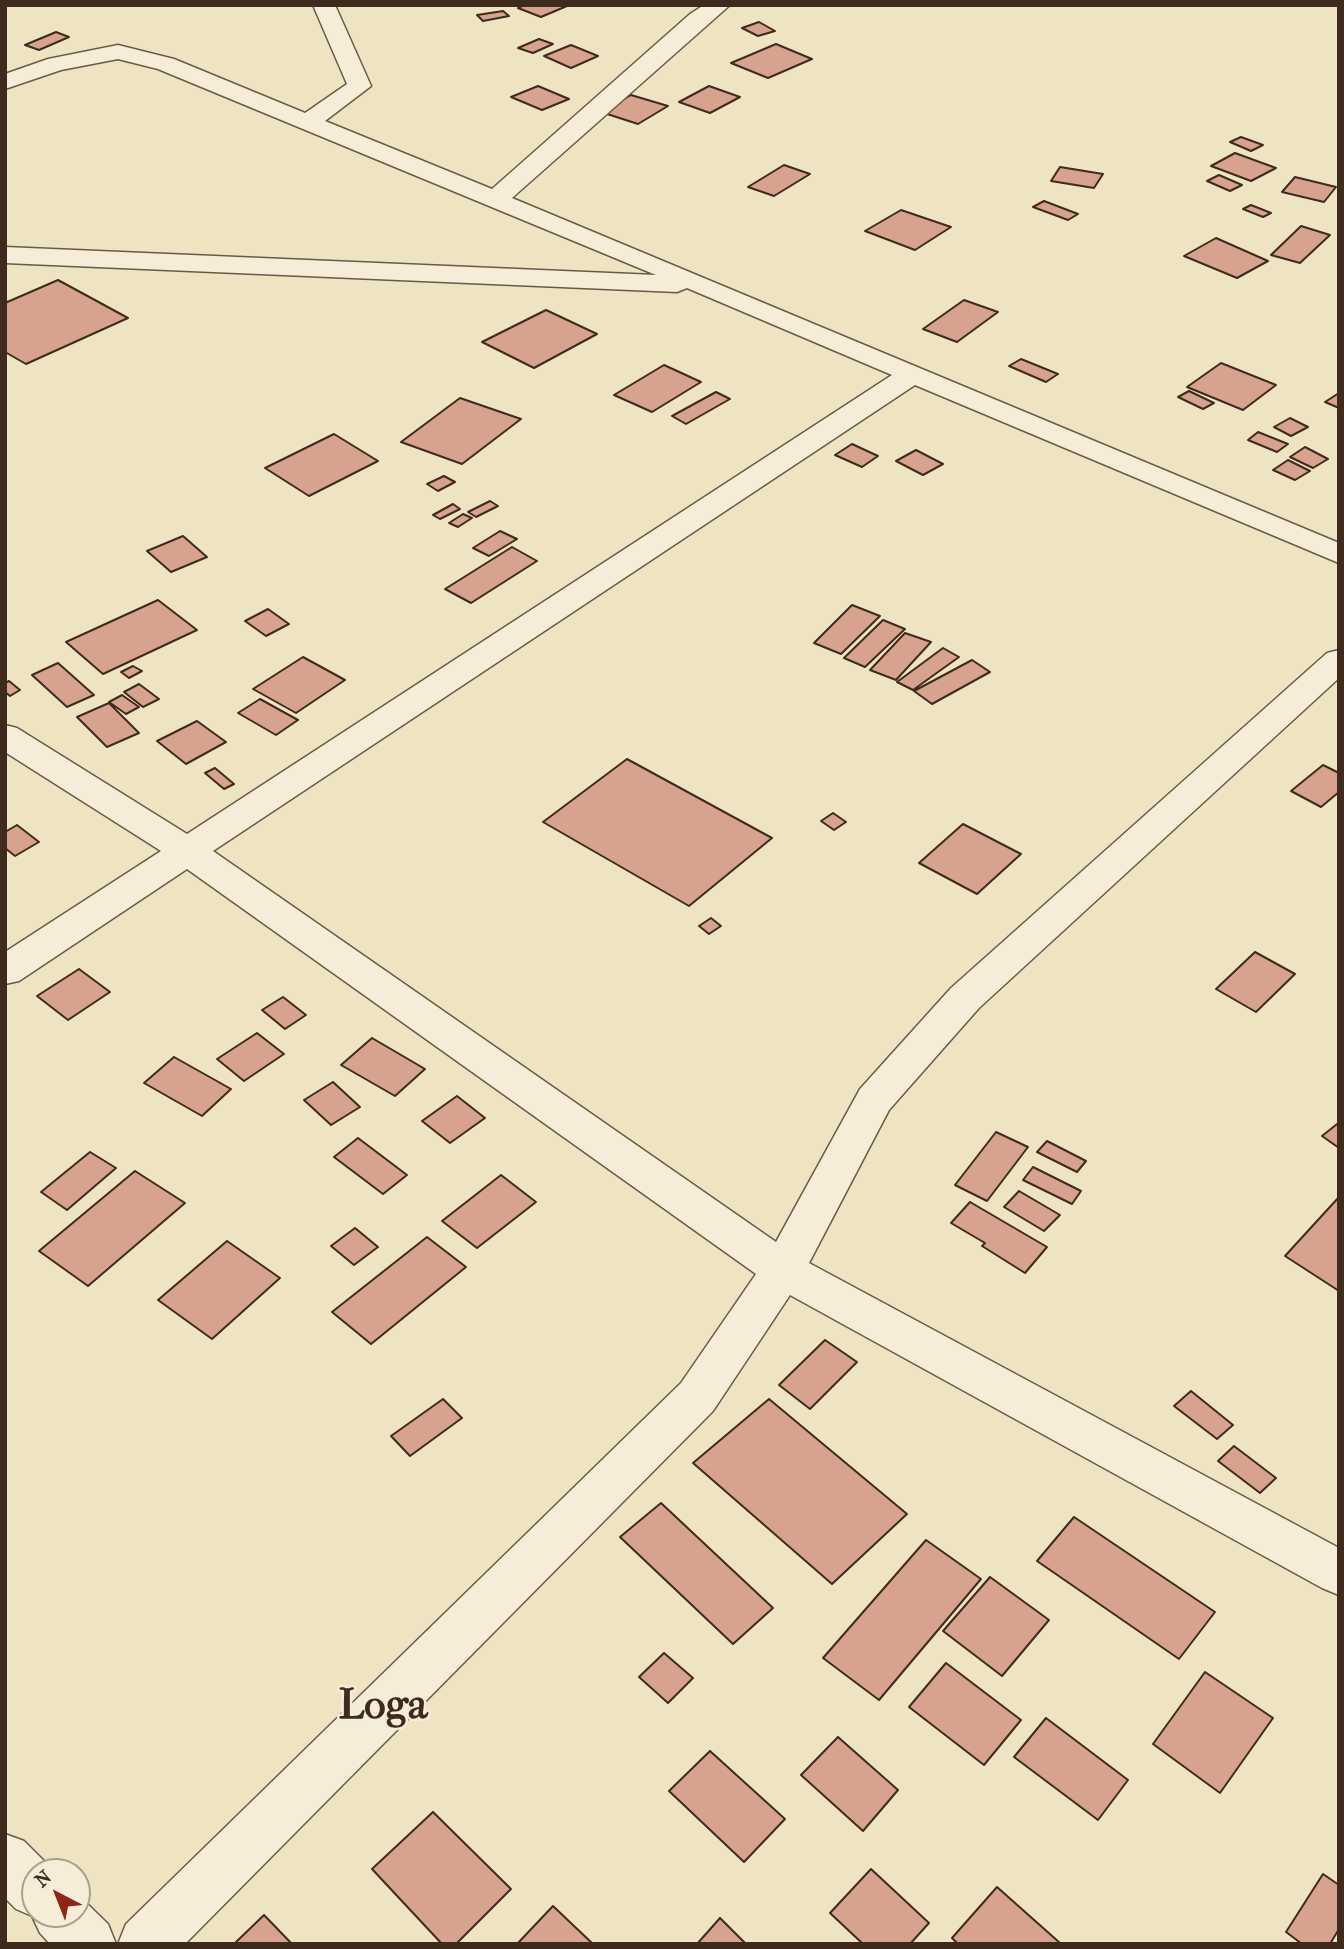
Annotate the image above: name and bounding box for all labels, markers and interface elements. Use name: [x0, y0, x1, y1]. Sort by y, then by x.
district label: Loga: [339, 1683, 427, 1733]
north arrow: [21, 1858, 91, 1928]
text: N: [31, 1866, 56, 1892]

